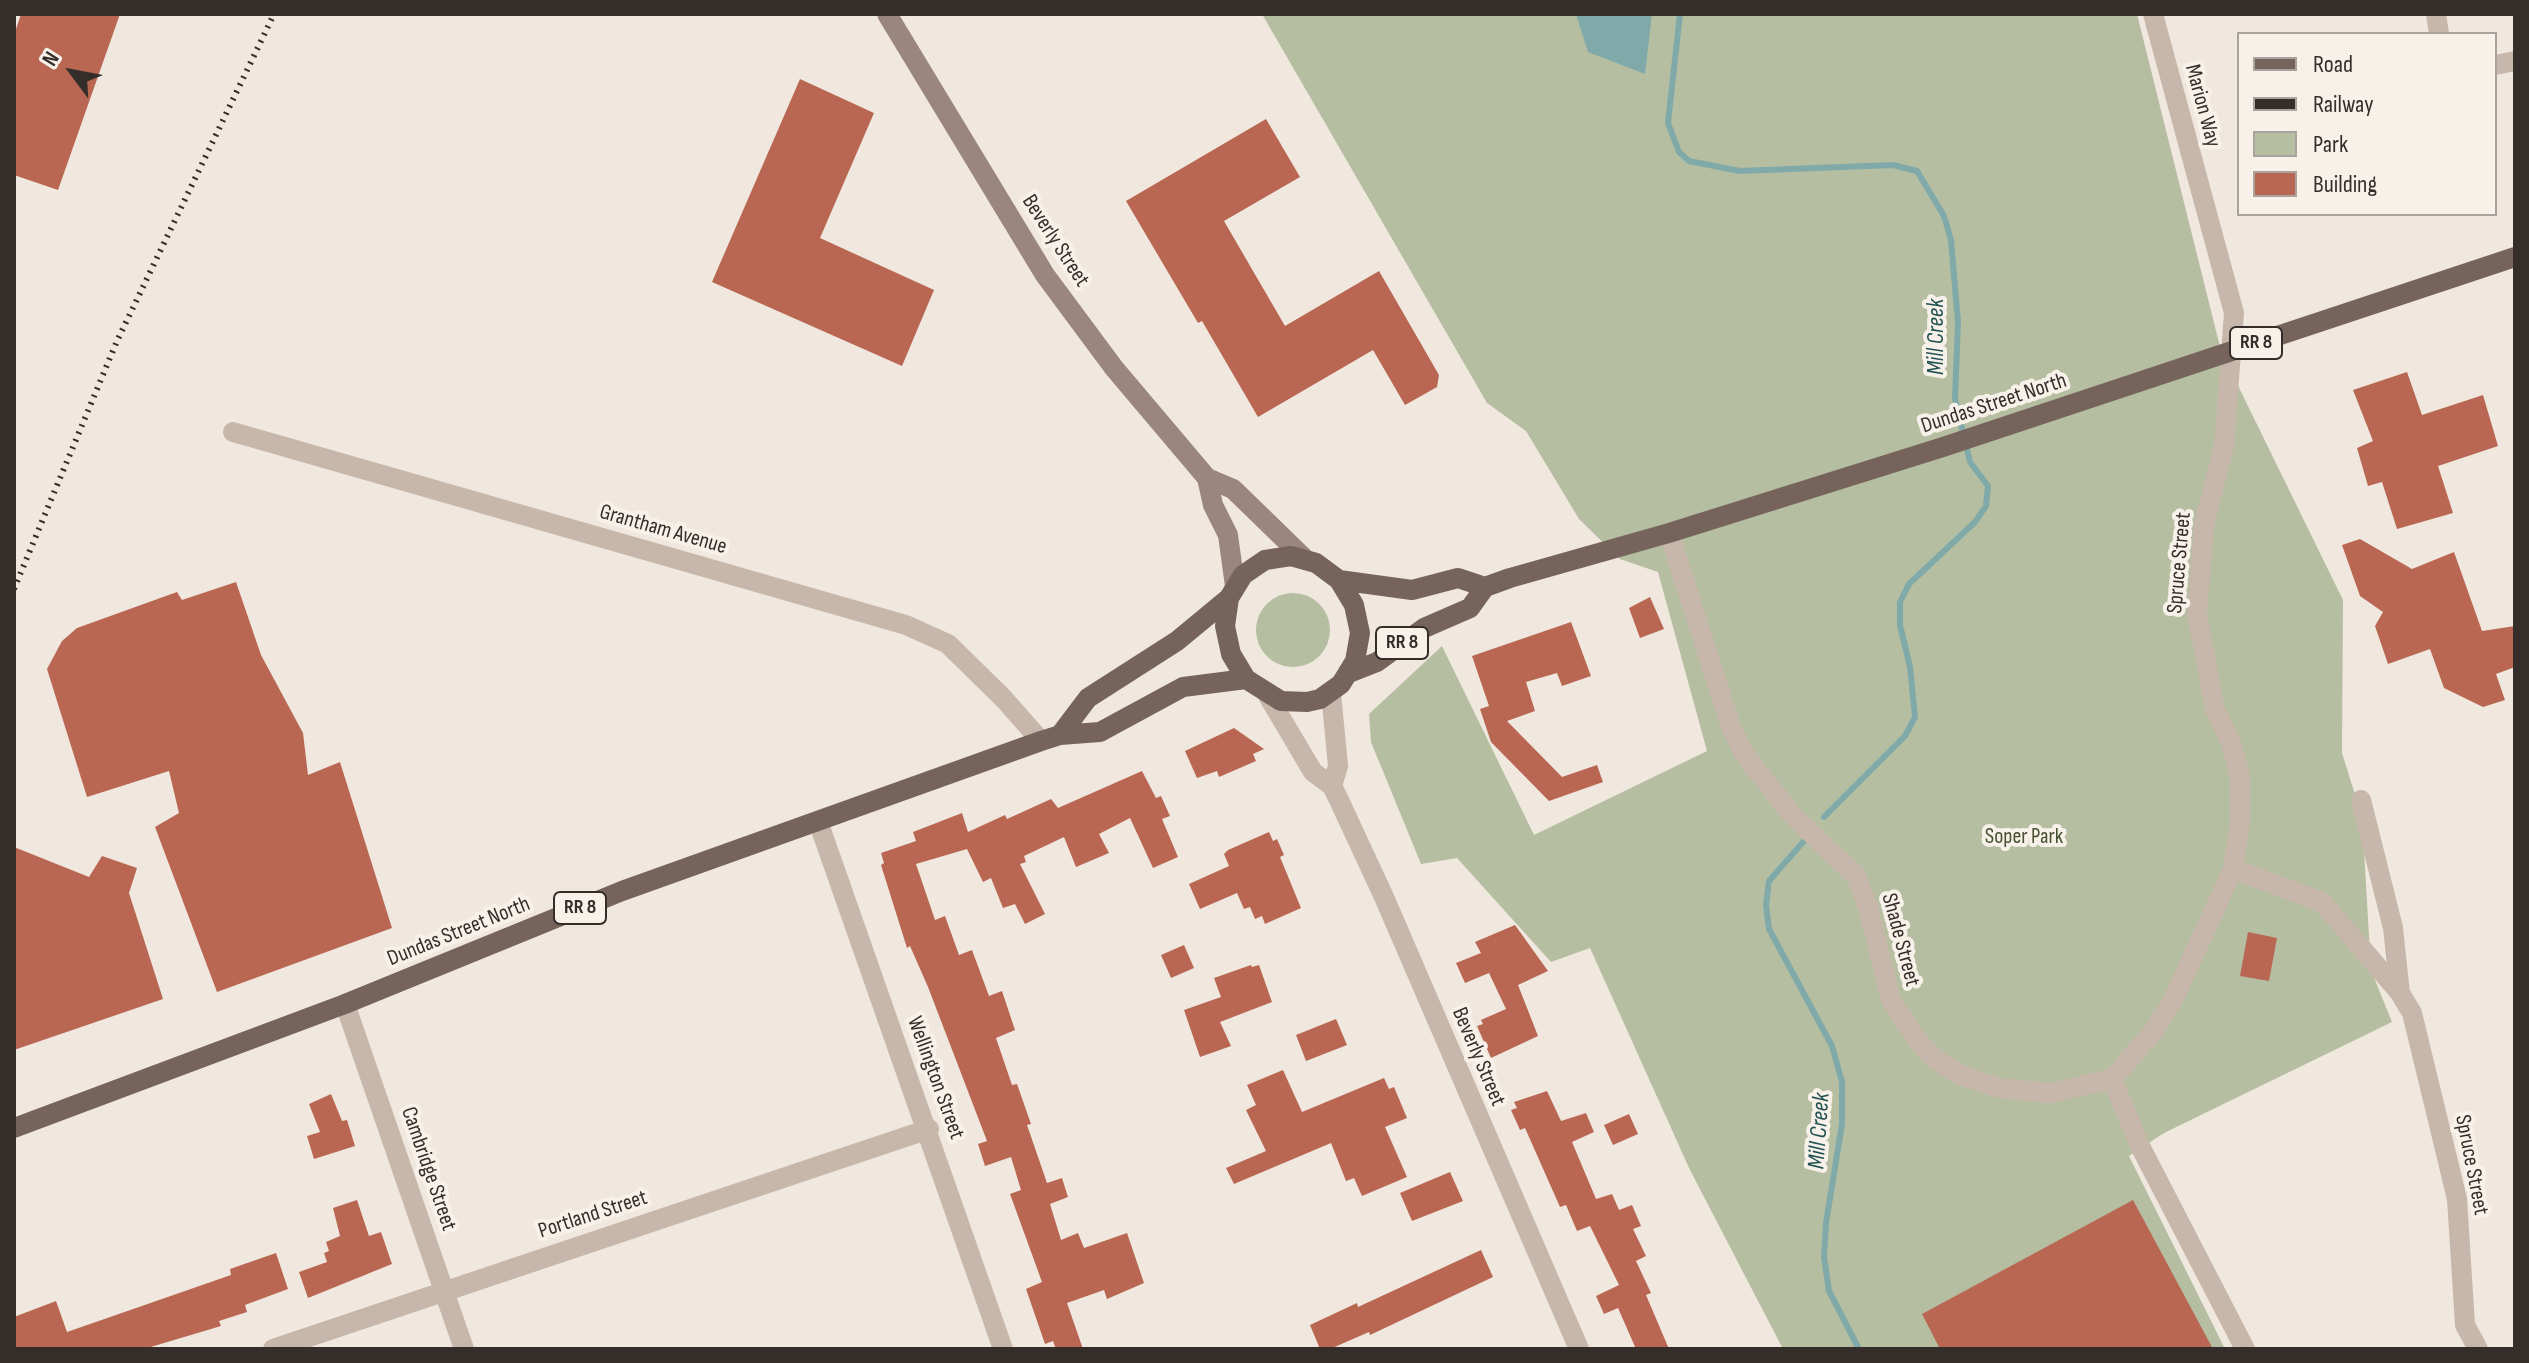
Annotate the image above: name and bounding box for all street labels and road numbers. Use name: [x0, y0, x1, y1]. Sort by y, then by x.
street label: Marion Way: [2178, 62, 2226, 150]
street label: Beverly Street: [1015, 190, 1095, 292]
road number: RR 8: [2230, 327, 2282, 359]
street label: Dundas Street North: [1918, 368, 2070, 440]
street label: Grantham Avenue: [596, 499, 730, 561]
street label: Spruce Street: [2162, 511, 2198, 615]
road number: RR 8: [1376, 627, 1428, 659]
street label: Dundas Street North: [384, 891, 534, 973]
street label: Shade Street: [1875, 891, 1925, 989]
road number: RR 8: [554, 892, 606, 924]
street label: Beverly Street: [1445, 1004, 1511, 1110]
street label: Wellington Street: [901, 1013, 969, 1143]
street label: Cambridge Street: [395, 1104, 461, 1234]
street label: Spruce Street: [2448, 1113, 2494, 1217]
street label: Portland Street: [535, 1185, 651, 1245]

